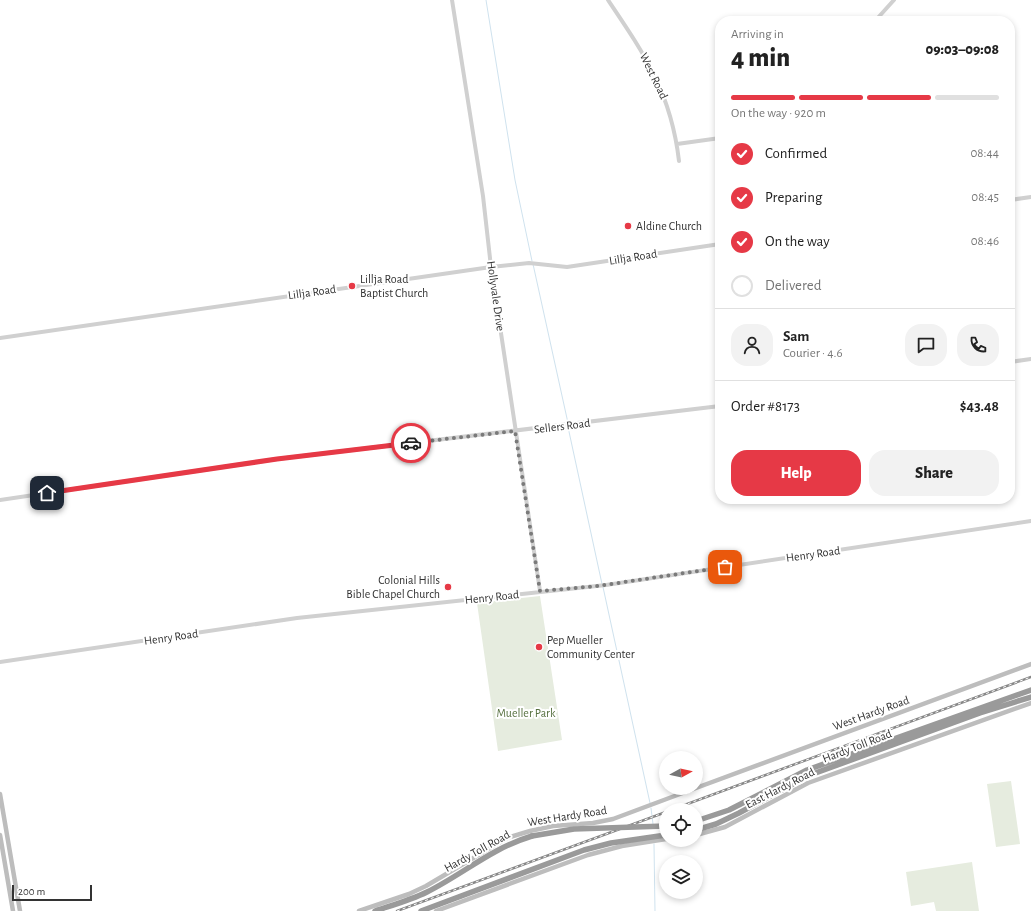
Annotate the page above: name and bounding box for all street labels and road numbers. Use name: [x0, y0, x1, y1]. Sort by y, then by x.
street label: West Road: [638, 51, 670, 101]
street label: Lillja Road: [608, 247, 658, 268]
street label: Hollyvale Drive: [484, 260, 507, 332]
street label: Lillja Road: [287, 283, 337, 302]
street label: Sellers Road: [533, 417, 591, 435]
street label: Henry Road: [785, 544, 841, 565]
street label: Henry Road: [464, 588, 520, 607]
street label: Henry Road: [143, 627, 199, 648]
street label: West Hardy Road: [831, 694, 911, 733]
street label: Hardy Toll Road: [821, 727, 894, 766]
street label: East Hardy Road: [744, 765, 817, 811]
street label: West Hardy Road: [526, 804, 608, 829]
street label: Hardy Toll Road: [442, 828, 512, 875]

